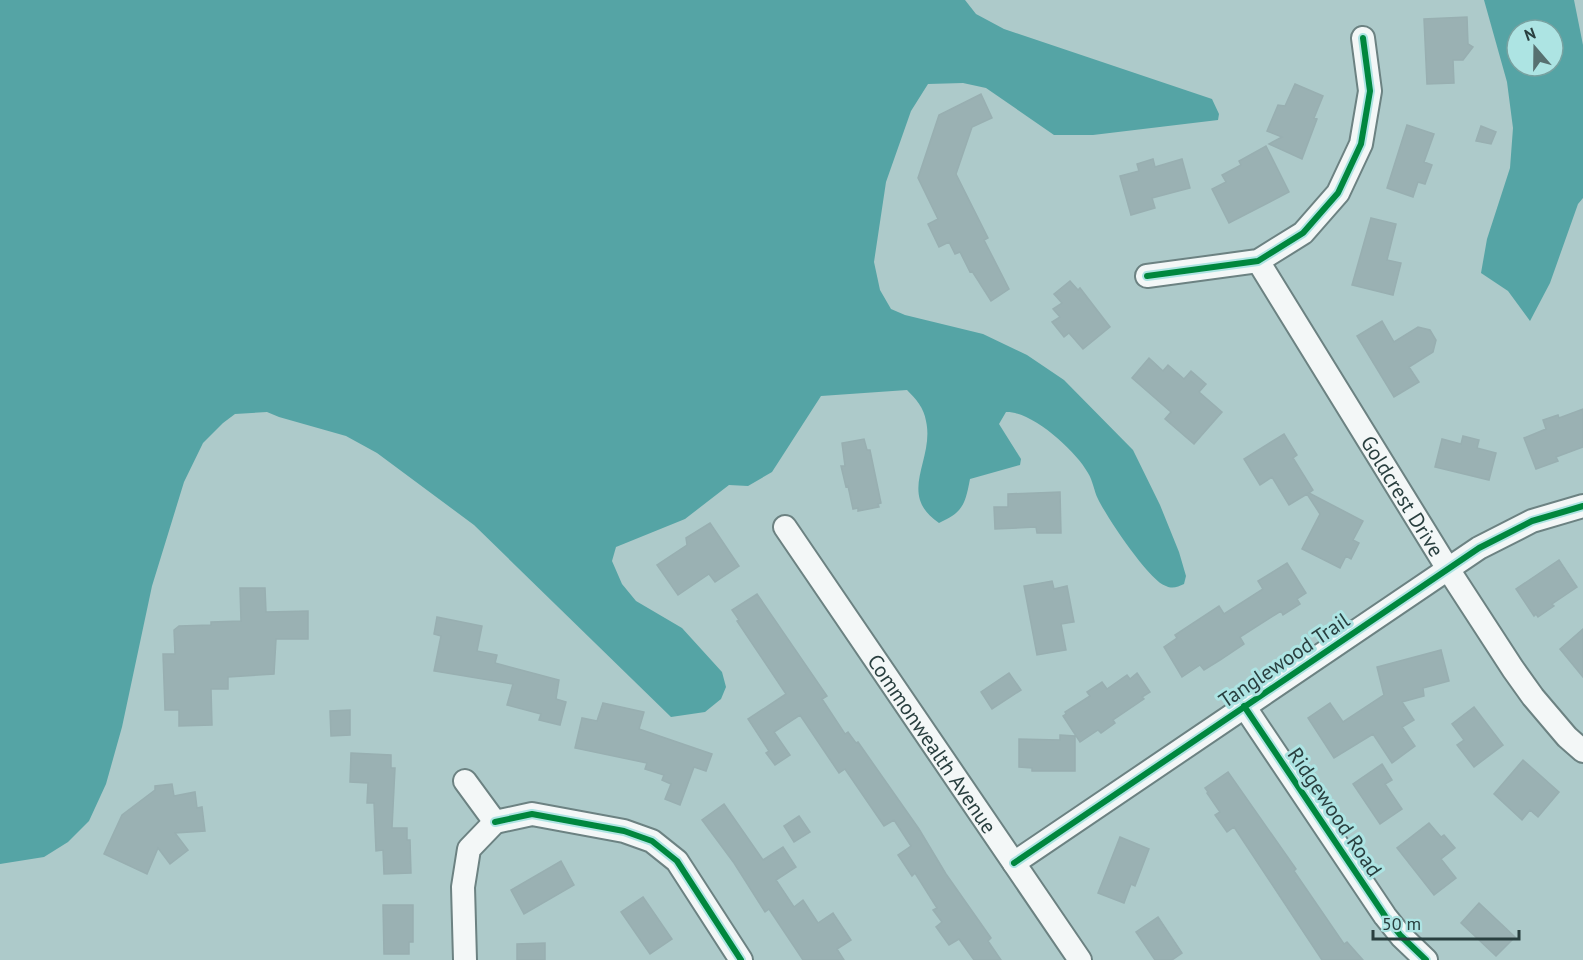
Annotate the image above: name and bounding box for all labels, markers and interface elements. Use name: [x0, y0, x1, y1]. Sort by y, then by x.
north arrow: [1505, 18, 1565, 78]
text: N: [1522, 23, 1538, 45]
street label: Goldcrest Drive: [1355, 430, 1451, 562]
street label: Tanglewood Trail: [1213, 606, 1355, 714]
street label: Commonwealth Avenue: [862, 649, 1003, 838]
street label: Ridgewood Road: [1282, 742, 1388, 882]
scale bar: [1373, 903, 1518, 941]
text: 50 m: [1382, 912, 1421, 935]

